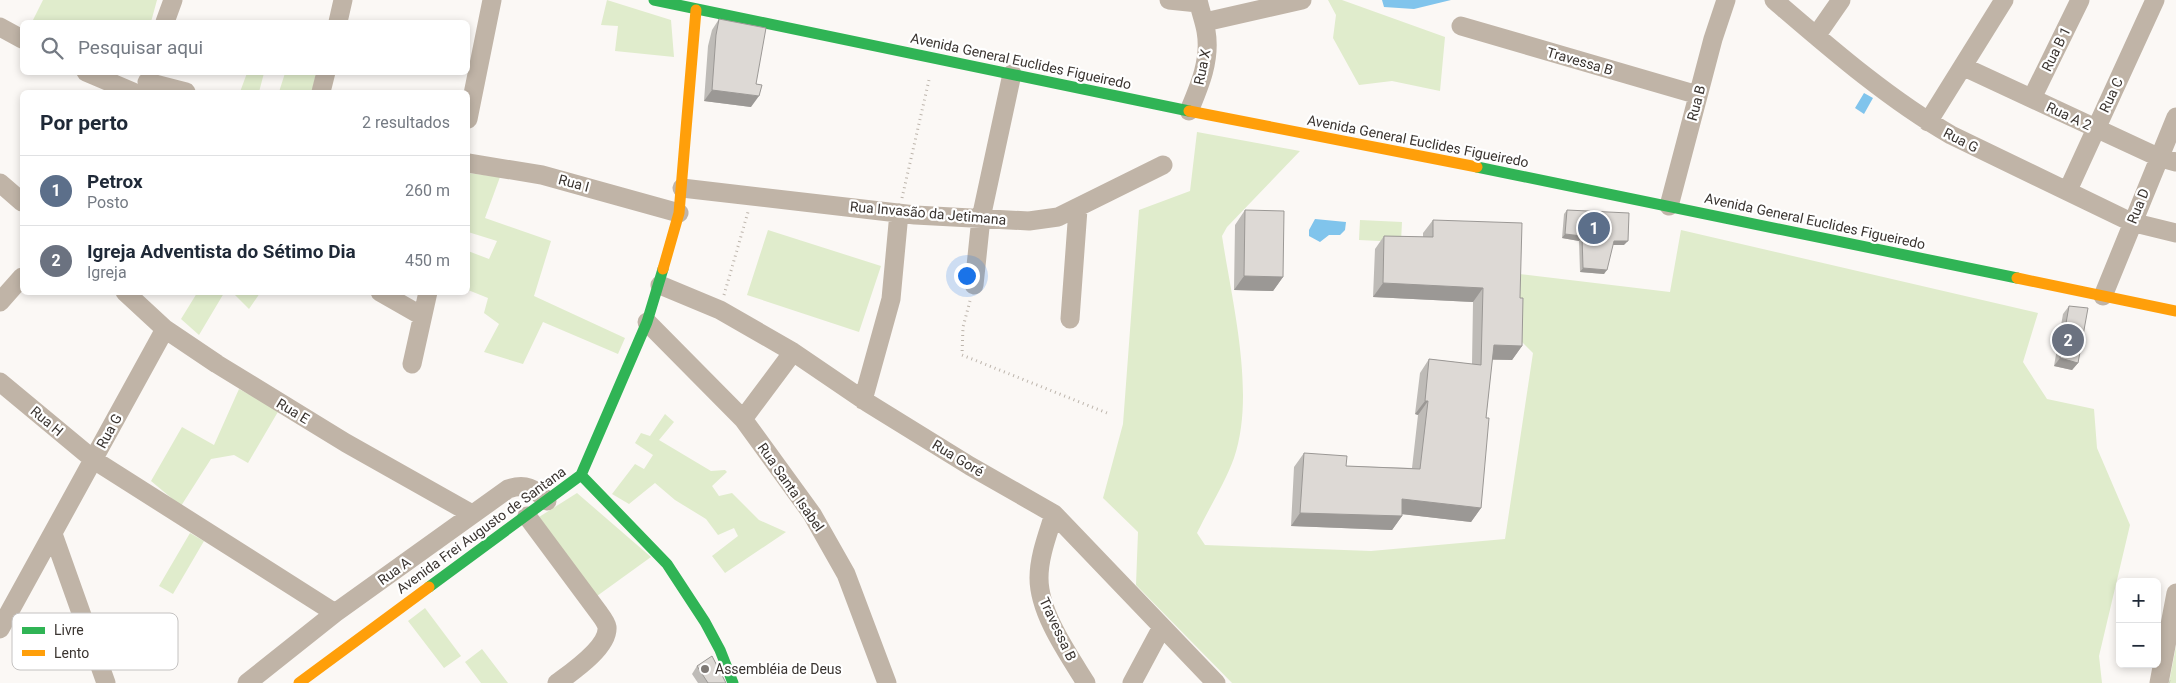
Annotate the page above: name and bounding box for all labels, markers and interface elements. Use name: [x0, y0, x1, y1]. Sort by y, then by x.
search box: [20, 20, 470, 75]
street label: Rua B 1: [2038, 24, 2074, 74]
street label: Avenida General Euclides Figueiredo: [909, 30, 1133, 92]
icon: search: [38, 34, 66, 62]
text: Pesquisar aqui: [78, 36, 203, 59]
street label: Travessa B: [1545, 44, 1615, 78]
street label: Rua X: [1190, 47, 1214, 86]
street label: Rua C: [2096, 75, 2126, 115]
street label: Rua B: [1684, 83, 1708, 123]
street label: Rua A 2: [2044, 99, 2094, 133]
text: Por perto: [40, 111, 128, 135]
street label: Avenida General Euclides Figueiredo: [1306, 112, 1530, 170]
text: 2 resultados: [362, 113, 450, 132]
street label: Rua G: [1941, 124, 1981, 156]
text: Petrox: [87, 170, 143, 193]
street label: Rua I: [557, 171, 591, 195]
text: 1: [51, 181, 61, 200]
text: 260 m: [405, 181, 450, 200]
street label: Rua D: [2124, 186, 2152, 226]
street label: Avenida General Euclides Figueiredo: [1703, 190, 1927, 252]
text: Posto: [87, 193, 129, 212]
street label: Rua Invasão da Jetimana: [849, 198, 1007, 228]
pin: 1: [1578, 209, 1610, 247]
text: Igreja Adventista do Sétimo Dia: [87, 240, 356, 263]
text: 2: [51, 251, 61, 270]
text: 450 m: [405, 251, 450, 270]
text: Igreja: [87, 263, 127, 282]
your location: [954, 263, 980, 289]
pin: 2: [2052, 321, 2084, 359]
street label: Rua E: [274, 395, 312, 427]
street label: Rua H: [28, 403, 66, 439]
street label: Rua G: [93, 411, 125, 451]
street label: Rua Goré: [929, 436, 987, 480]
street label: Rua Santa Isabel: [755, 440, 827, 534]
street label: Avenida Frei Augusto de Santana: [393, 463, 569, 597]
street label: Rua A: [375, 554, 413, 588]
map controls: [2116, 578, 2161, 668]
button: +: [2116, 578, 2161, 623]
street label: Travessa B: [1036, 595, 1080, 663]
legend: [12, 613, 178, 670]
text: Livre: [54, 622, 84, 638]
button: −: [2116, 623, 2161, 668]
text: Lento: [54, 645, 89, 661]
place label: Assembléia de Deus: [715, 661, 842, 677]
marker: Assembléia de Deus: [699, 663, 711, 675]

